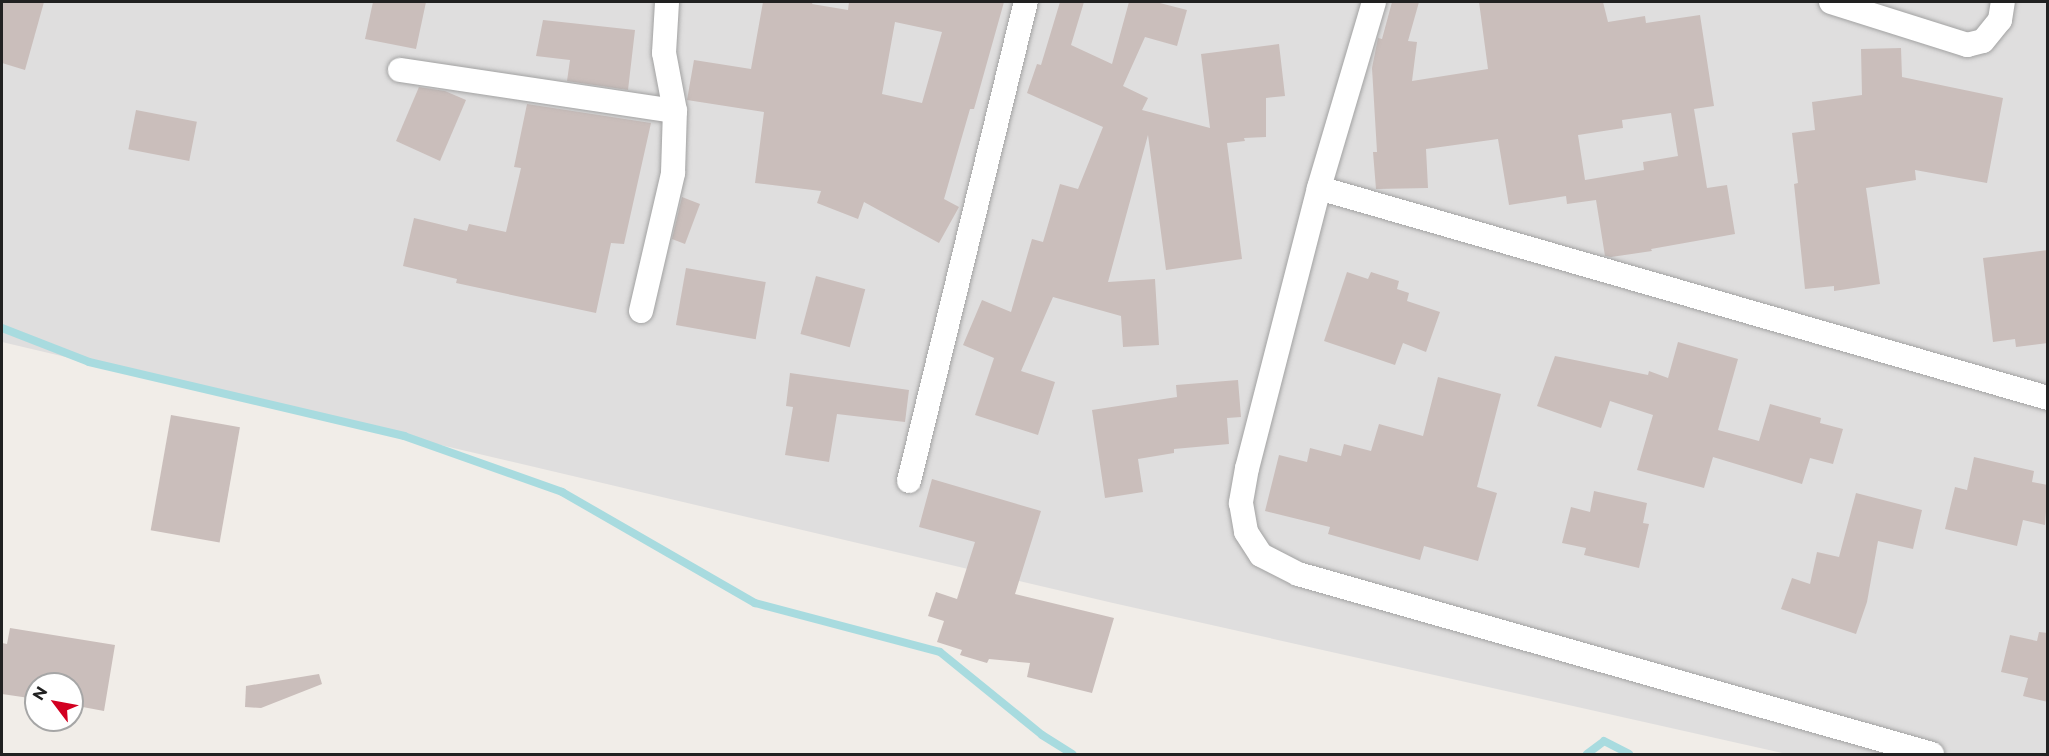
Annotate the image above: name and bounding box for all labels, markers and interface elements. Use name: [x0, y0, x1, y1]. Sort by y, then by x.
north arrow: [24, 672, 84, 732]
text: N: [29, 683, 51, 704]

